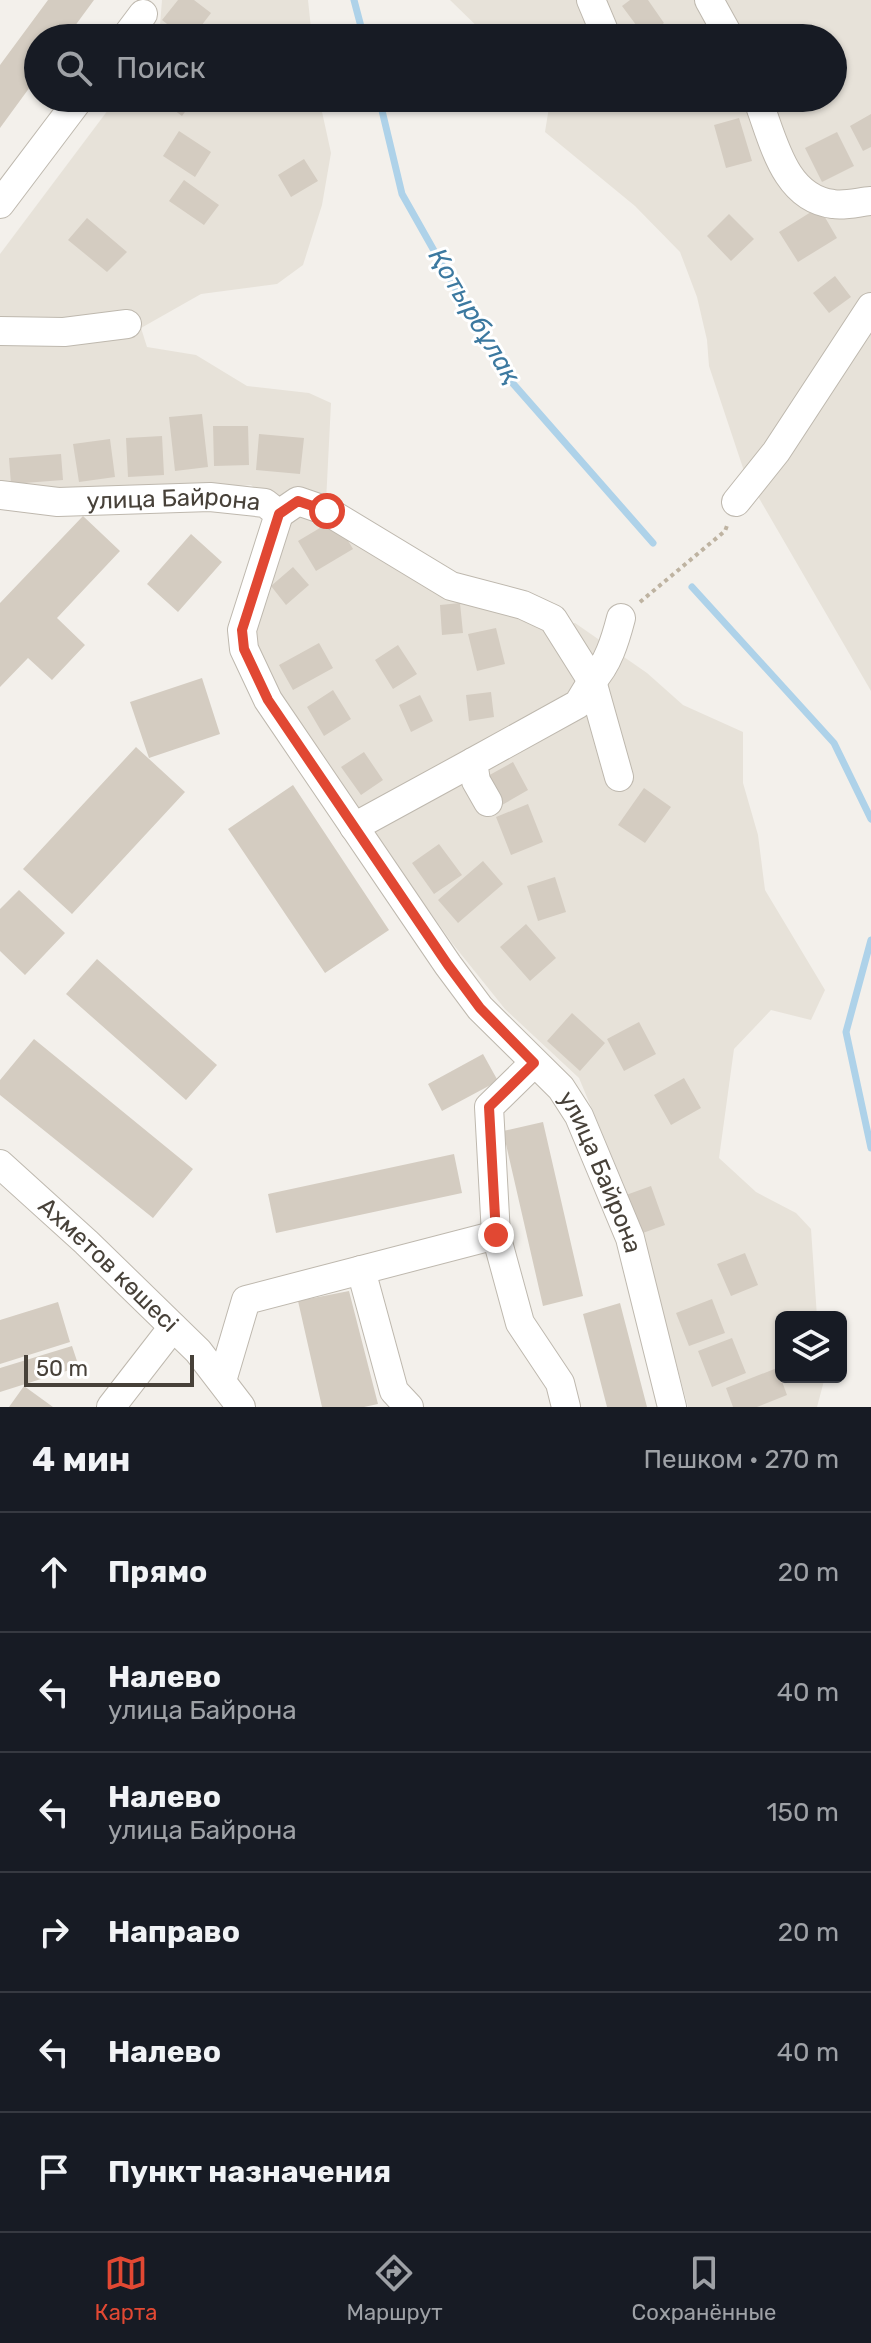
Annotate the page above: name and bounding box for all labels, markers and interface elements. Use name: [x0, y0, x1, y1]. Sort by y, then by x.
search box: [24, 24, 847, 112]
icon: search: [52, 46, 96, 90]
text: Поиск: [116, 50, 206, 86]
water label: Қотырбұлақ: [422, 243, 527, 390]
street label: улица Байрона: [86, 482, 262, 516]
route start: [309, 493, 345, 529]
street label: улица Байрона: [553, 1086, 647, 1256]
street label: Ахметов көшесі: [33, 1192, 184, 1338]
route end: [478, 1217, 514, 1253]
map controls: [775, 1311, 847, 1383]
button: layers: [775, 1311, 847, 1383]
scale bar: [24, 1351, 194, 1387]
text: 50 m: [36, 1355, 88, 1382]
text: 4 мин: [32, 1439, 130, 1480]
text: Пешком · 270 m: [644, 1444, 839, 1475]
icon: ahead: [32, 1550, 76, 1594]
text: Прямо: [108, 1554, 207, 1590]
text: 20 m: [778, 1557, 839, 1588]
text: Налево: [108, 1659, 221, 1695]
icon: left: [32, 1670, 76, 1714]
text: 40 m: [777, 1677, 839, 1708]
text: улица Байрона: [108, 1695, 297, 1726]
text: Налево: [108, 1779, 221, 1815]
icon: left: [32, 1790, 76, 1834]
text: 150 m: [766, 1797, 839, 1828]
text: улица Байрона: [108, 1815, 297, 1846]
icon: right: [32, 1910, 76, 1954]
text: Направо: [108, 1914, 240, 1950]
text: 20 m: [778, 1917, 839, 1948]
icon: left: [32, 2030, 76, 2074]
text: Налево: [108, 2034, 221, 2070]
text: 40 m: [777, 2037, 839, 2068]
icon: arrive: [32, 2150, 76, 2194]
text: Пункт назначения: [108, 2154, 391, 2190]
tab: Карта: [95, 2251, 157, 2326]
tab: Маршрут: [346, 2251, 442, 2326]
tab: Сохранённые: [632, 2251, 776, 2326]

